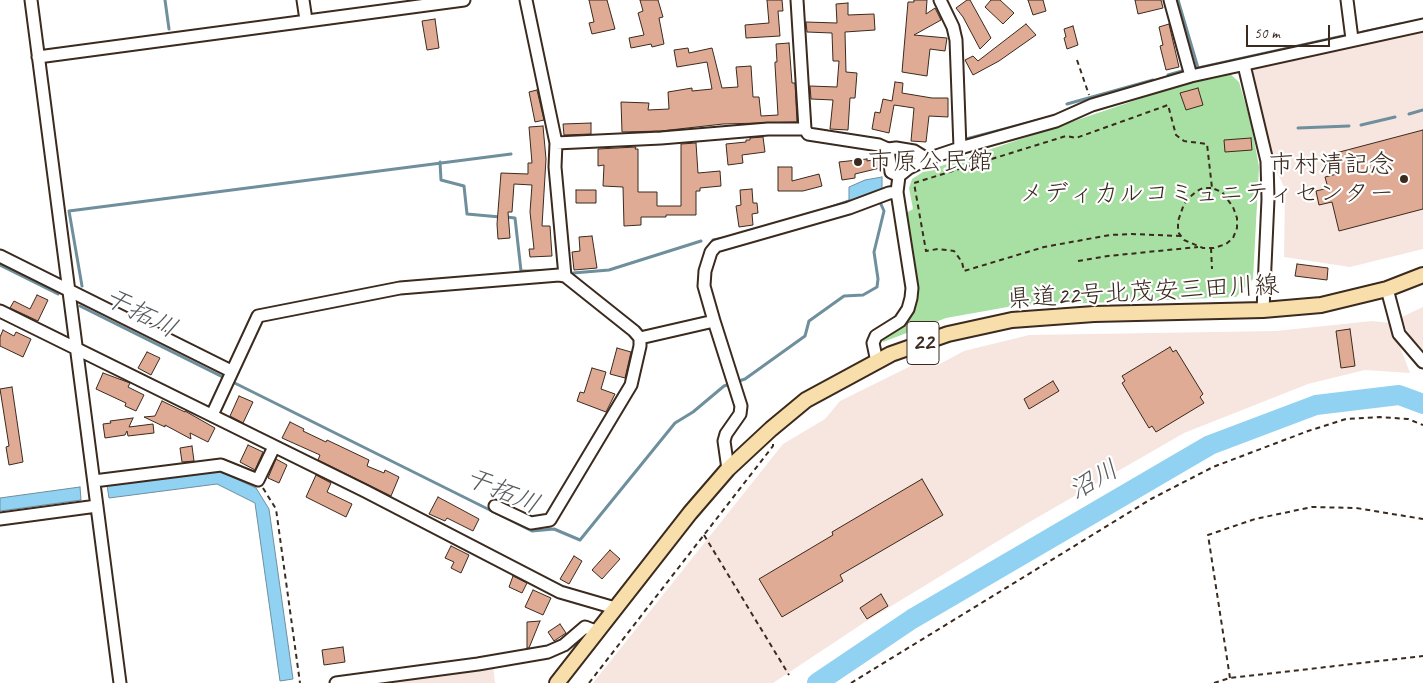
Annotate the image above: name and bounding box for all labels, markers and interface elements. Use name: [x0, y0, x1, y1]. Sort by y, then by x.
scale bar: [1248, 15, 1332, 47]
text: 50 m: [1254, 24, 1280, 43]
place label: 市原公民館: [868, 147, 993, 177]
place label: 市村清記念 メディカルコミュニティセンター: [1019, 150, 1394, 209]
marker: 市原公民館: [852, 156, 864, 168]
marker: 市村清記念 メディカルコミュニティセンター: [1398, 173, 1410, 185]
street label: 県道22号北茂安三田川線: [1006, 271, 1280, 315]
water label: 干拓川: [98, 282, 182, 346]
road number: 22: [907, 322, 939, 364]
water label: 沼川: [1064, 454, 1124, 508]
water label: 干拓川: [460, 462, 544, 522]

